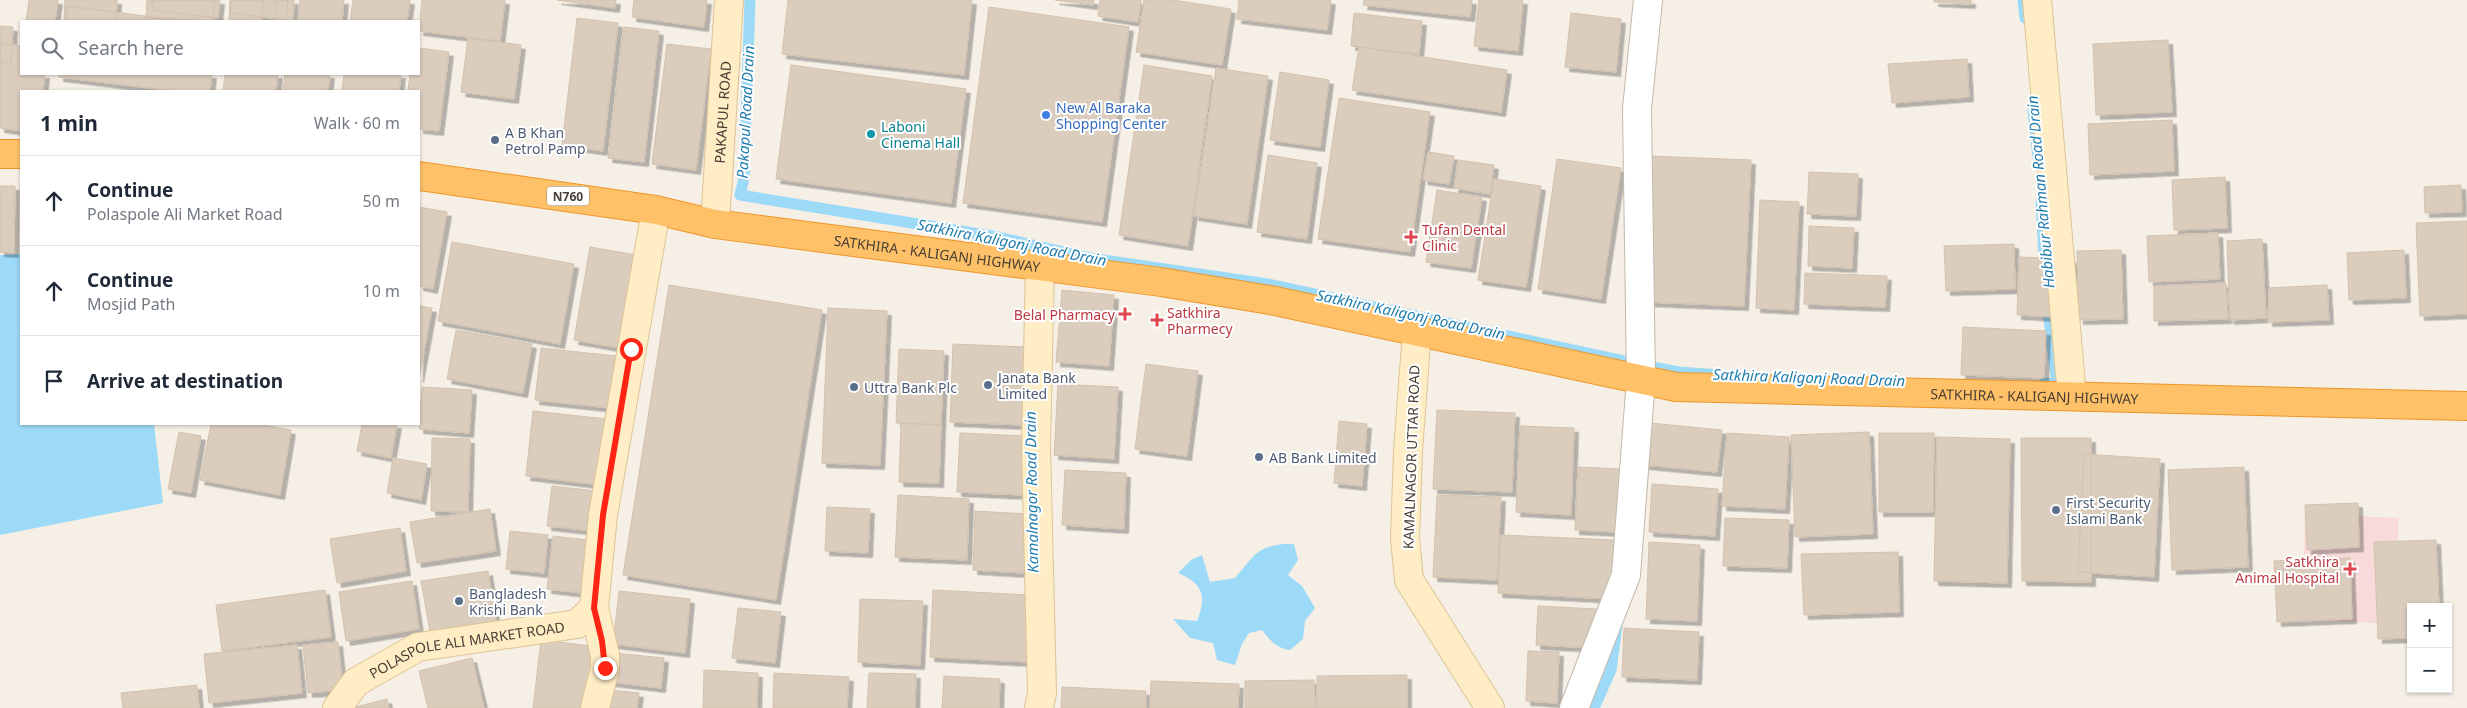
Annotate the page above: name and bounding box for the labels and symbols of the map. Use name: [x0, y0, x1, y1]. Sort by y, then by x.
water label: Pakapul Road Drain: [732, 45, 758, 179]
street label: PAKAPUL ROAD: [709, 60, 735, 164]
water label: Habibur Rahman Road Drain: [2022, 95, 2058, 289]
place label: New Al Baraka Shopping Center: [1056, 98, 1167, 133]
marker: New Al Baraka Shopping Center: [1040, 109, 1052, 121]
place label: Laboni Cinema Hall: [881, 117, 960, 152]
place label: A B Khan Petrol Pamp: [505, 123, 586, 158]
marker: Laboni Cinema Hall: [865, 128, 877, 140]
marker: A B Khan Petrol Pamp: [489, 134, 501, 146]
road number: N760: [547, 187, 589, 206]
water label: Satkhira Kaligonj Road Drain: [916, 214, 1108, 270]
place label: Tufan Dental Clinic: [1422, 220, 1506, 255]
street label: SATKHIRA - KALIGANJ HIGHWAY: [833, 230, 1041, 276]
marker: Tufan Dental Clinic: [1404, 230, 1418, 244]
water label: Satkhira Kaligonj Road Drain: [1315, 284, 1507, 344]
place label: Satkhira Pharmecy: [1167, 303, 1233, 338]
place label: Belal Pharmacy: [1014, 305, 1116, 324]
marker: Belal Pharmacy: [1119, 308, 1131, 320]
marker: Satkhira Pharmecy: [1151, 314, 1163, 326]
route start: [620, 338, 643, 361]
water label: Satkhira Kaligonj Road Drain: [1713, 364, 1905, 390]
street label: KAMALNAGOR UTTAR ROAD: [1398, 365, 1424, 549]
place label: Janata Bank Limited: [996, 368, 1076, 403]
place label: Uttra Bank Plc: [864, 378, 957, 397]
marker: Janata Bank Limited: [982, 379, 994, 391]
marker: Uttra Bank Plc: [848, 381, 860, 393]
street label: SATKHIRA - KALIGANJ HIGHWAY: [1930, 384, 2139, 408]
water label: Kamalnagor Road Drain: [1020, 411, 1042, 573]
place label: AB Bank Limited: [1269, 448, 1377, 467]
marker: AB Bank Limited: [1253, 451, 1265, 463]
place label: First Security Islami Bank: [2066, 493, 2151, 528]
marker: First Security Islami Bank: [2050, 504, 2062, 516]
place label: Satkhira Animal Hospital: [2235, 552, 2339, 587]
marker: Satkhira Animal Hospital: [2343, 562, 2357, 576]
place label: Bangladesh Krishi Bank: [469, 584, 547, 619]
marker: Bangladesh Krishi Bank: [453, 595, 465, 607]
street label: POLASPOLE ALI MARKET ROAD: [365, 616, 566, 682]
route end: [594, 657, 617, 680]

